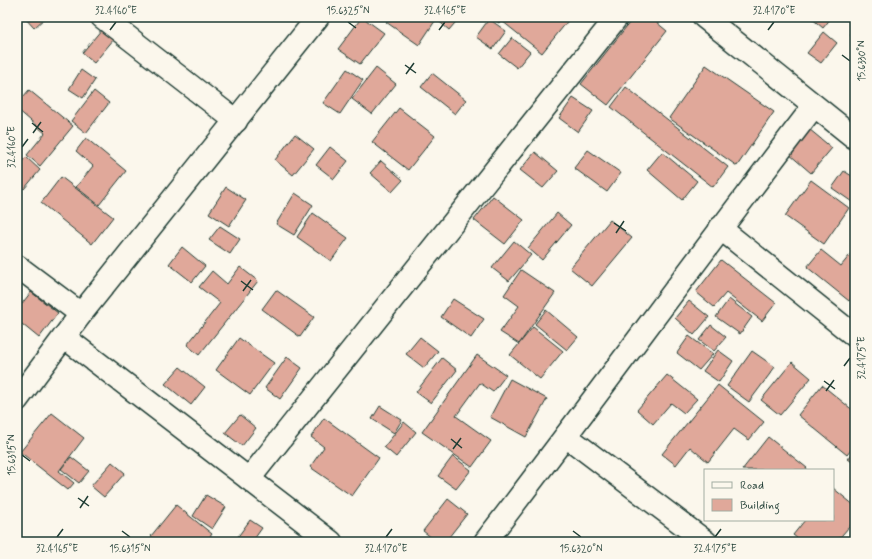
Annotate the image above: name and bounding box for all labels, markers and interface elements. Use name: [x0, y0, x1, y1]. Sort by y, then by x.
text: 32.4160°E: [95, 4, 137, 18]
text: 15.6325°N: [326, 4, 370, 18]
text: 32.4165°E: [424, 4, 466, 18]
text: 32.4170°E: [753, 4, 795, 18]
text: 15.6330°N: [855, 40, 869, 82]
text: 32.4160°E: [5, 126, 19, 168]
text: 32.4175°E: [855, 336, 869, 380]
text: 15.6315°N: [5, 434, 19, 476]
legend: [704, 469, 834, 521]
text: Road: [740, 478, 764, 494]
text: Building: [740, 498, 780, 515]
text: 32.4165°E: [36, 542, 78, 556]
text: 15.6315°N: [109, 542, 151, 556]
text: 32.4170°E: [365, 542, 407, 556]
text: 15.6320°N: [559, 542, 603, 556]
text: 32.4175°E: [693, 542, 737, 556]

